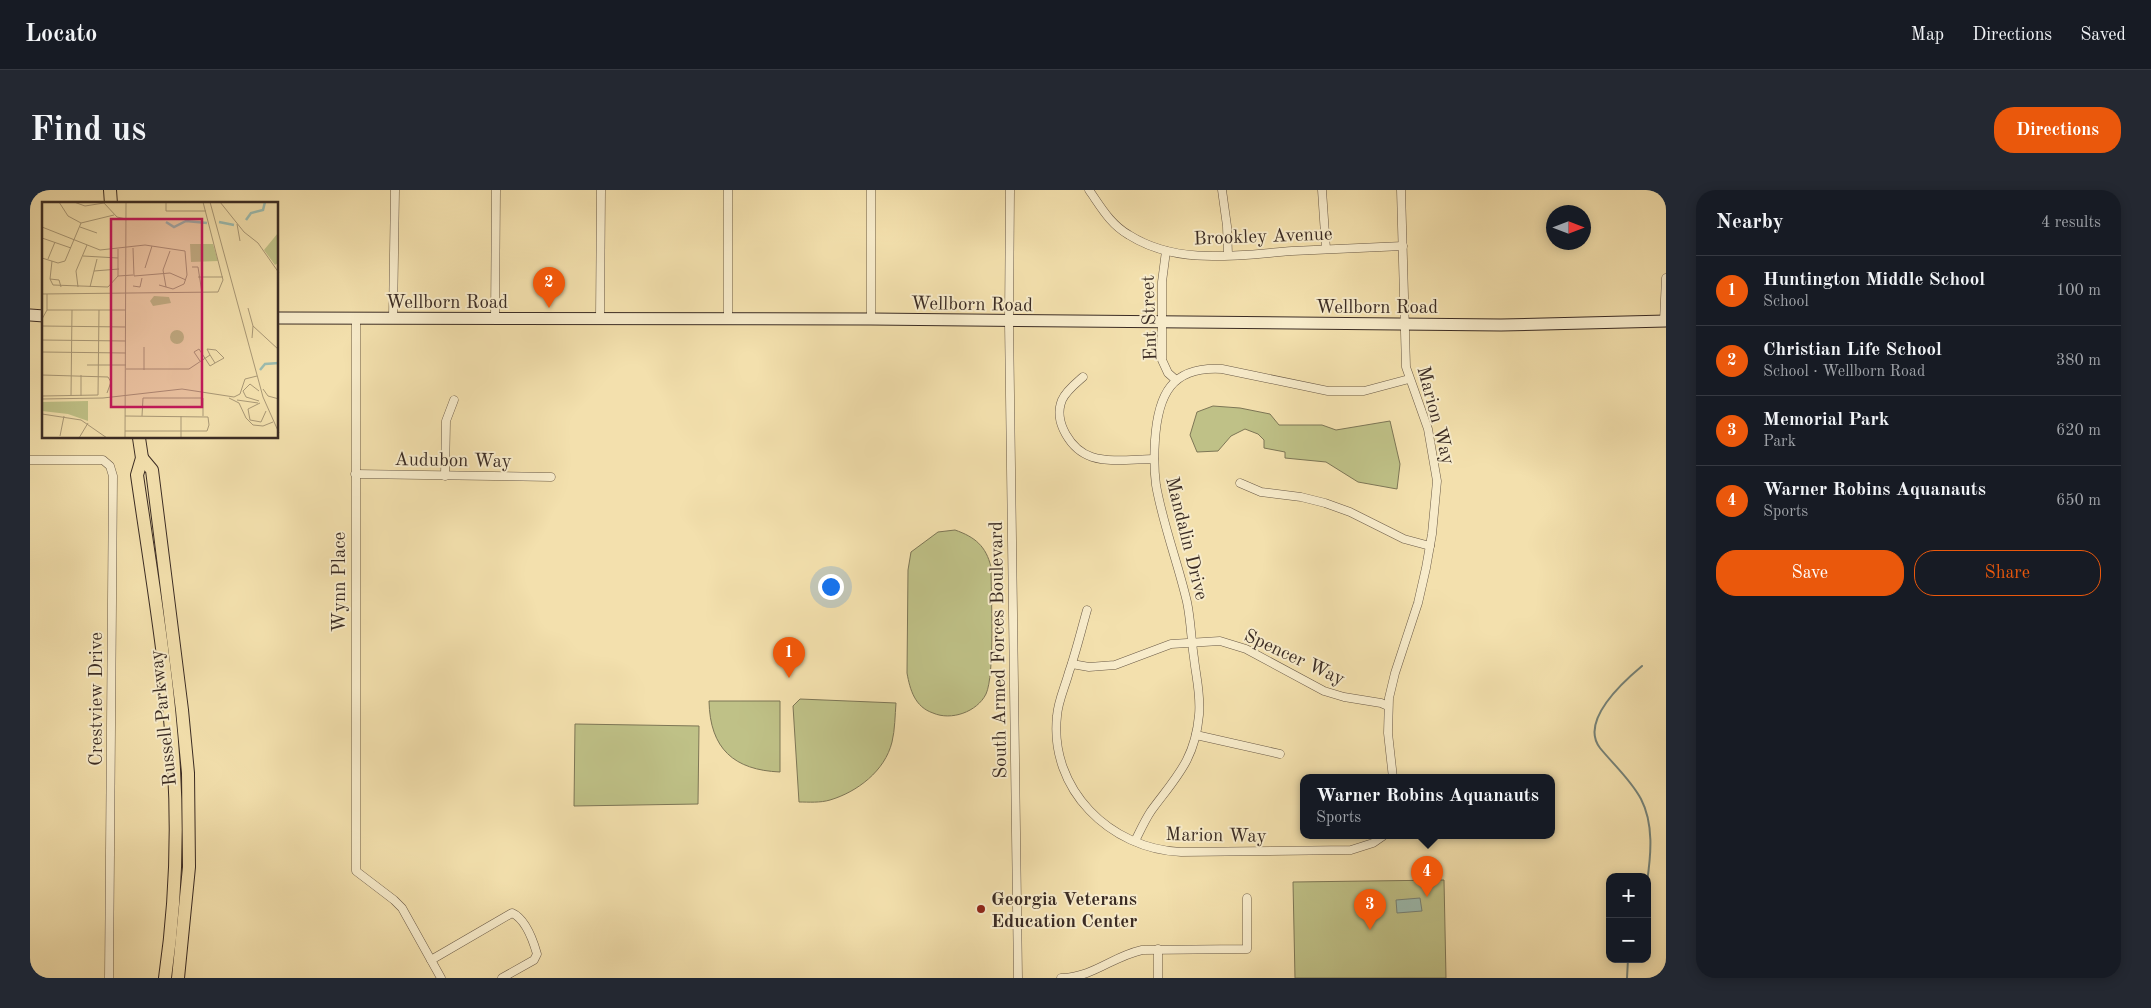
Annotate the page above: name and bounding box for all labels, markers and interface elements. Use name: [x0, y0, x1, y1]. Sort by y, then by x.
text: Locato: [25, 23, 97, 47]
text: Map: [1911, 26, 1944, 44]
text: Directions: [1972, 26, 2052, 44]
text: Saved: [2080, 26, 2126, 44]
button: Directions: [1994, 107, 2121, 153]
text: Find us: [30, 113, 146, 148]
inset map: [42, 202, 279, 439]
north arrow: [1546, 205, 1591, 250]
text: Nearby: [1716, 212, 1784, 233]
text: 4 results: [2041, 215, 2101, 231]
street label: Brookley Avenue: [1193, 226, 1333, 249]
pin: 2: [533, 267, 565, 308]
text: Huntington Middle School: [1763, 271, 1985, 290]
street label: Ent Street: [1140, 275, 1161, 361]
text: 1: [1727, 283, 1737, 299]
text: 100 m: [2056, 283, 2101, 299]
street label: Wellborn Road: [386, 294, 508, 313]
text: School: [1763, 294, 1809, 310]
street label: Wellborn Road: [911, 295, 1033, 316]
street label: Wellborn Road: [1316, 299, 1438, 318]
text: Christian Life School: [1763, 341, 1942, 360]
text: 2: [1727, 353, 1737, 369]
text: 380 m: [2056, 353, 2101, 369]
street label: Marion Way: [1412, 364, 1457, 467]
text: School · Wellborn Road: [1763, 364, 1925, 380]
text: Memorial Park: [1763, 411, 1889, 430]
text: 3: [1727, 423, 1737, 439]
text: 620 m: [2056, 423, 2101, 439]
text: Park: [1763, 434, 1796, 450]
street label: Audubon Way: [394, 451, 512, 472]
street label: Mandalin Drive: [1161, 475, 1210, 602]
text: Warner Robins Aquanauts: [1763, 481, 1986, 500]
text: 4: [1727, 493, 1737, 509]
text: 650 m: [2056, 493, 2101, 509]
text: Sports: [1763, 504, 1808, 520]
street label: South Armed Forces Boulevard: [988, 521, 1011, 779]
street label: Wynn Place: [331, 532, 350, 632]
button: Save: [1716, 550, 1904, 596]
button: Share: [1914, 550, 2101, 596]
your location: [818, 574, 844, 600]
street label: Spencer Way: [1241, 627, 1347, 690]
street label: Crestview Drive: [88, 632, 107, 766]
pin: 1: [773, 637, 805, 678]
street label: Russell Parkway: [148, 649, 181, 787]
popup: [1300, 774, 1555, 839]
text: Warner Robins Aquanauts: [1316, 787, 1539, 806]
text: Sports: [1316, 810, 1361, 826]
street label: Marion Way: [1165, 826, 1267, 847]
pin: 4: [1411, 856, 1443, 897]
map controls: [1606, 873, 1651, 963]
button: +: [1606, 873, 1651, 918]
pin: 3: [1354, 889, 1386, 930]
place label: Georgia Veterans Education Center: [991, 891, 1138, 932]
marker: Georgia Veterans Education Center: [975, 903, 987, 915]
button: −: [1606, 918, 1651, 963]

